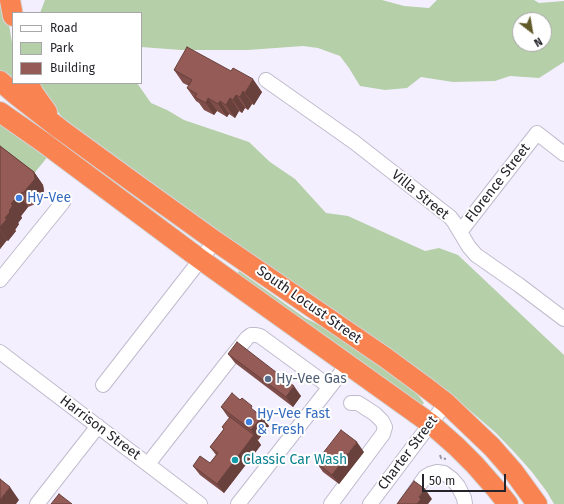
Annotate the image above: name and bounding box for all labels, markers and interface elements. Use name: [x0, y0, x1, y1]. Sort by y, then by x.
legend: [12, 12, 142, 84]
north arrow: [512, 12, 552, 52]
text: Road: [50, 21, 78, 35]
text: N: [531, 34, 544, 49]
text: Park: [50, 41, 74, 55]
text: Building: [50, 61, 95, 75]
street label: Florence Street: [462, 140, 534, 226]
street label: Villa Street: [388, 167, 452, 223]
place label: Hy-Vee: [27, 190, 71, 206]
marker: Hy-Vee: [14, 193, 24, 203]
street label: South Locust Street: [254, 263, 364, 347]
place label: Hy-Vee Gas: [276, 371, 347, 387]
marker: Hy-Vee Gas: [263, 374, 273, 384]
street label: Harrison Street: [56, 392, 144, 464]
place label: Hy-Vee Fast & Fresh: [257, 406, 330, 438]
street label: Charter Street: [375, 413, 441, 493]
marker: Hy-Vee Fast & Fresh: [244, 417, 254, 427]
place label: Classic Car Wash: [243, 452, 347, 468]
marker: Classic Car Wash: [230, 455, 240, 465]
scale bar: [424, 466, 508, 492]
text: 50 m: [429, 474, 455, 488]

